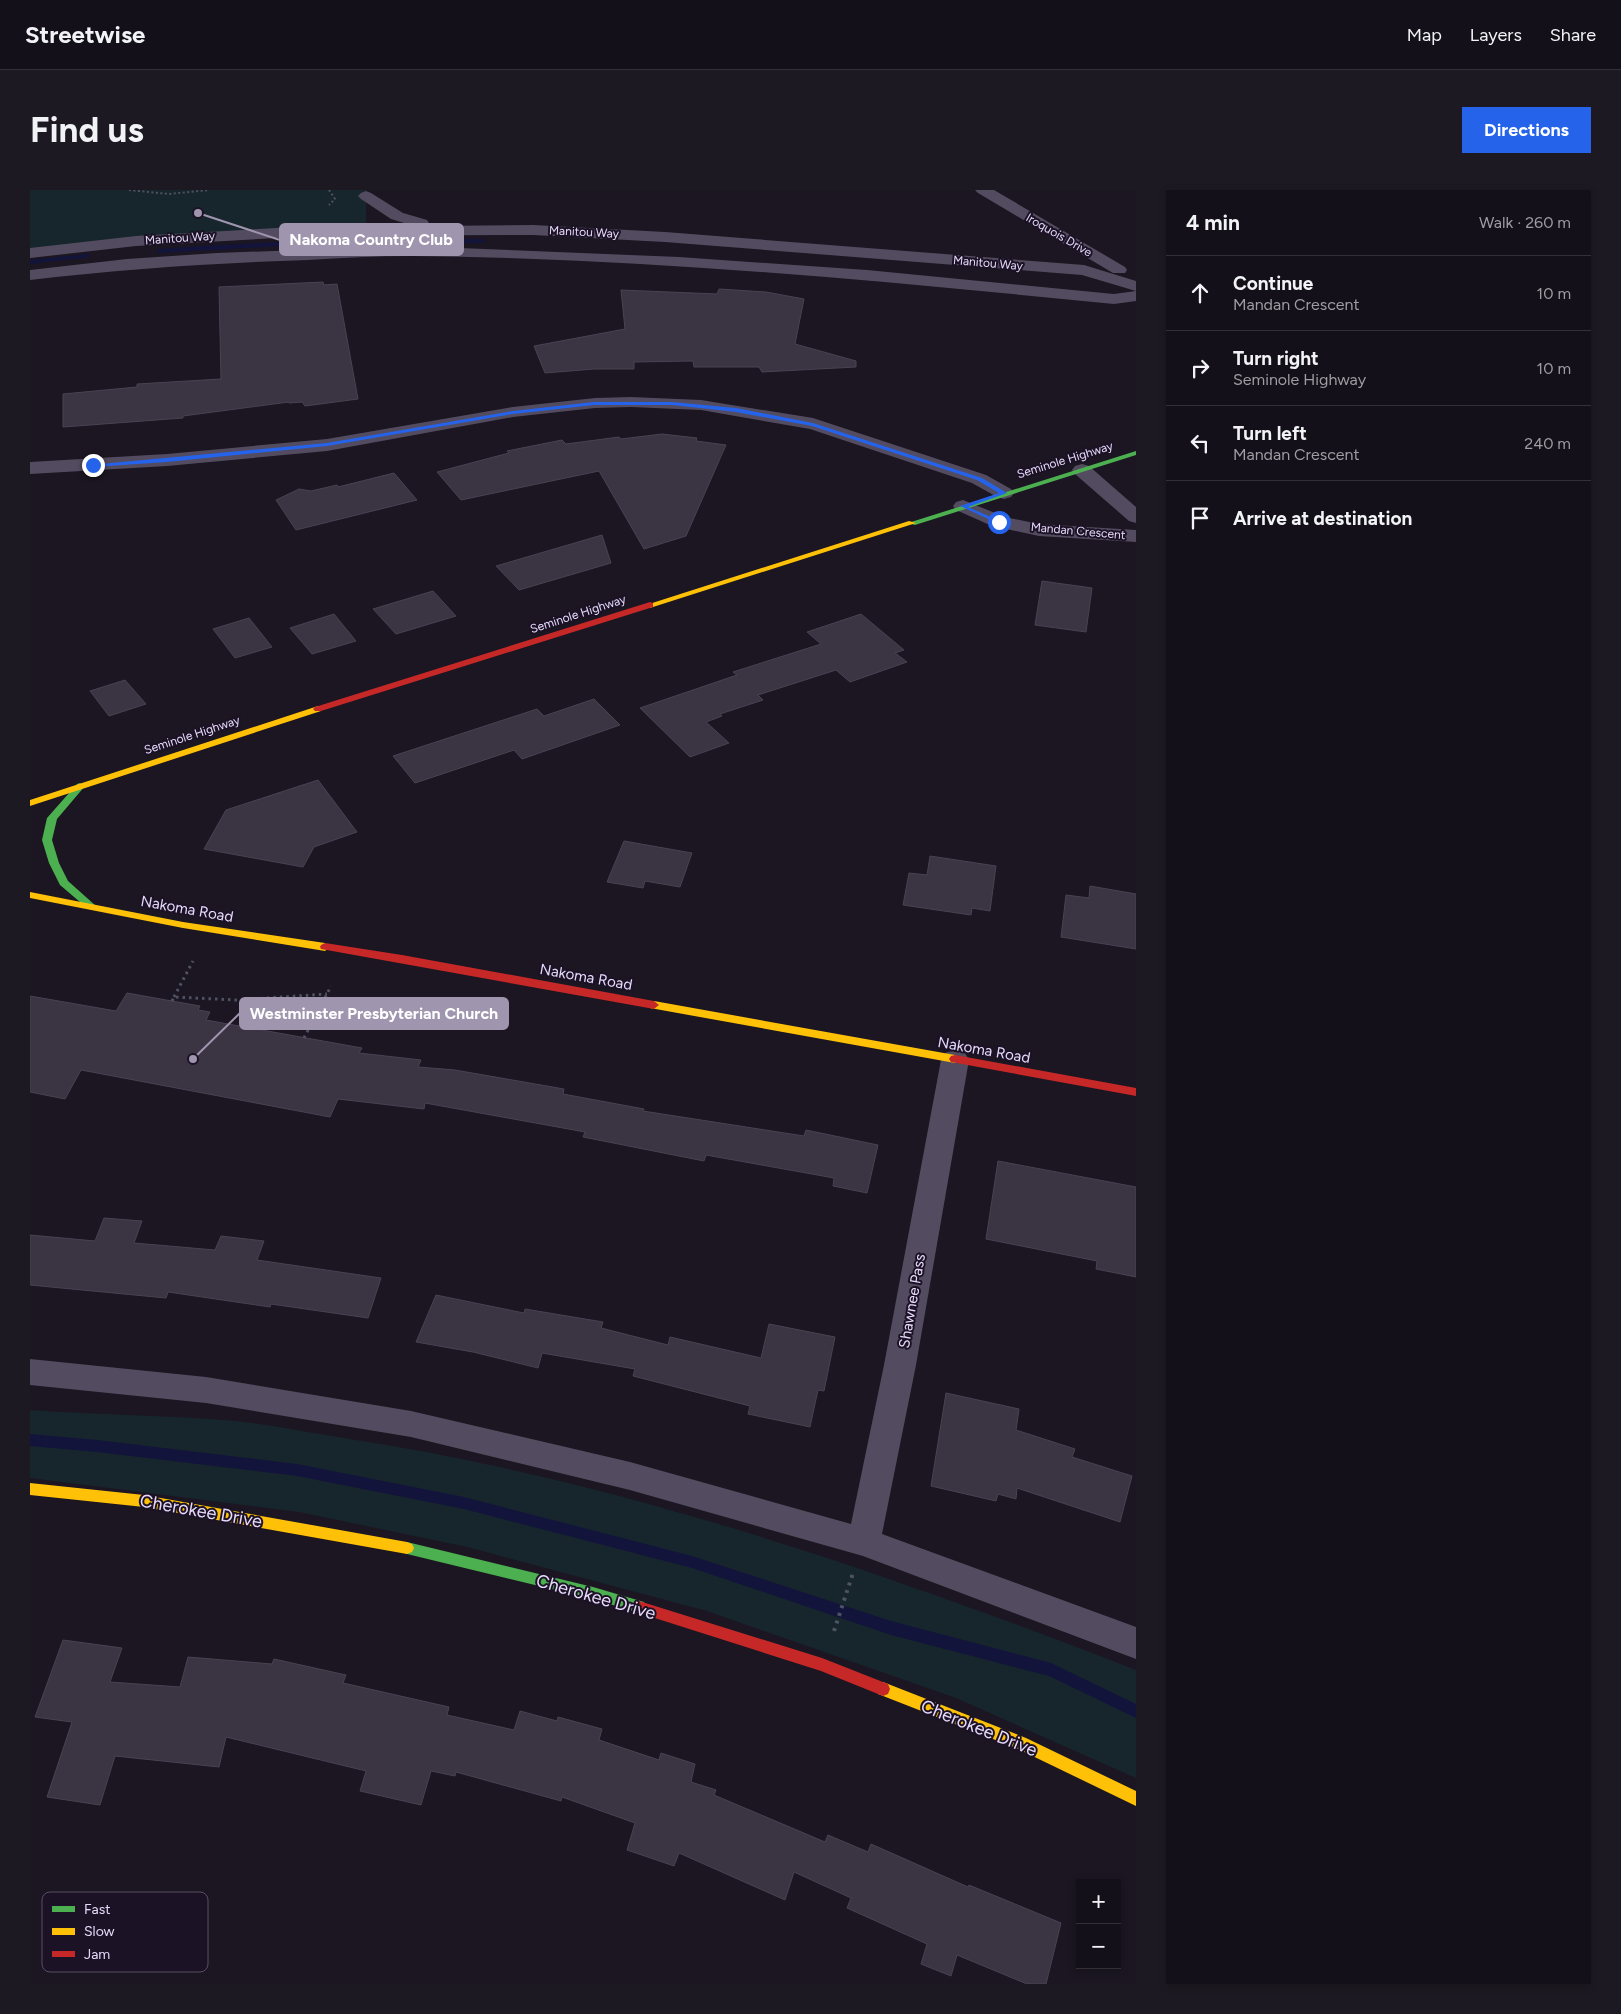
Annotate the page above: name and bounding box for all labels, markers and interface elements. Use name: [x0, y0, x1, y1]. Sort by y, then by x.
text: Streetwise: [25, 20, 145, 49]
text: Map: [1407, 24, 1442, 46]
text: Layers: [1470, 24, 1522, 46]
text: Share: [1550, 24, 1596, 46]
button: Directions: [1462, 107, 1591, 153]
text: Find us: [30, 109, 144, 151]
street label: Iroquois Drive: [1023, 210, 1095, 260]
text: 4 min: [1186, 210, 1240, 235]
text: Walk · 260 m: [1479, 213, 1571, 232]
street label: Manitou Way: [549, 223, 620, 241]
callout: Nakoma Country Club: [280, 224, 463, 255]
street label: Manitou Way: [144, 229, 216, 247]
text: Nakoma Country Club: [289, 230, 453, 249]
street label: Manitou Way: [952, 253, 1024, 273]
text: Continue: [1233, 272, 1313, 295]
icon: ahead: [1186, 279, 1214, 307]
text: 10 m: [1537, 284, 1571, 303]
text: Mandan Crescent: [1233, 295, 1360, 314]
text: Turn right: [1233, 347, 1319, 370]
icon: right: [1186, 354, 1214, 382]
text: 10 m: [1537, 359, 1571, 378]
text: Seminole Highway: [1233, 370, 1366, 389]
text: Turn left: [1233, 422, 1307, 445]
icon: left: [1186, 429, 1214, 457]
text: 240 m: [1524, 434, 1571, 453]
street label: Seminole Highway: [1015, 439, 1115, 481]
text: Mandan Crescent: [1233, 445, 1360, 464]
route end: [82, 454, 105, 477]
icon: arrive: [1186, 504, 1214, 532]
text: Arrive at destination: [1233, 507, 1412, 530]
route start: [988, 511, 1011, 534]
street label: Mandan Crescent: [1030, 520, 1126, 542]
street label: Seminole Highway: [528, 592, 628, 636]
street label: Seminole Highway: [142, 713, 242, 757]
street label: Nakoma Road: [139, 892, 235, 926]
street label: Nakoma Road: [538, 960, 634, 994]
callout: Westminster Presbyterian Church: [240, 998, 508, 1029]
text: Westminster Presbyterian Church: [250, 1004, 498, 1023]
street label: Nakoma Road: [936, 1033, 1032, 1067]
street label: Shawnee Pass: [895, 1252, 929, 1350]
street label: Cherokee Drive: [138, 1489, 264, 1533]
street label: Cherokee Drive: [534, 1569, 659, 1625]
street label: Cherokee Drive: [918, 1695, 1041, 1761]
map controls: [1076, 1879, 1121, 1969]
button: +: [1076, 1879, 1121, 1924]
legend: [42, 1892, 208, 1972]
text: Fast: [84, 1901, 110, 1918]
text: Slow: [84, 1923, 115, 1940]
button: −: [1076, 1924, 1121, 1969]
text: Jam: [84, 1946, 110, 1963]

